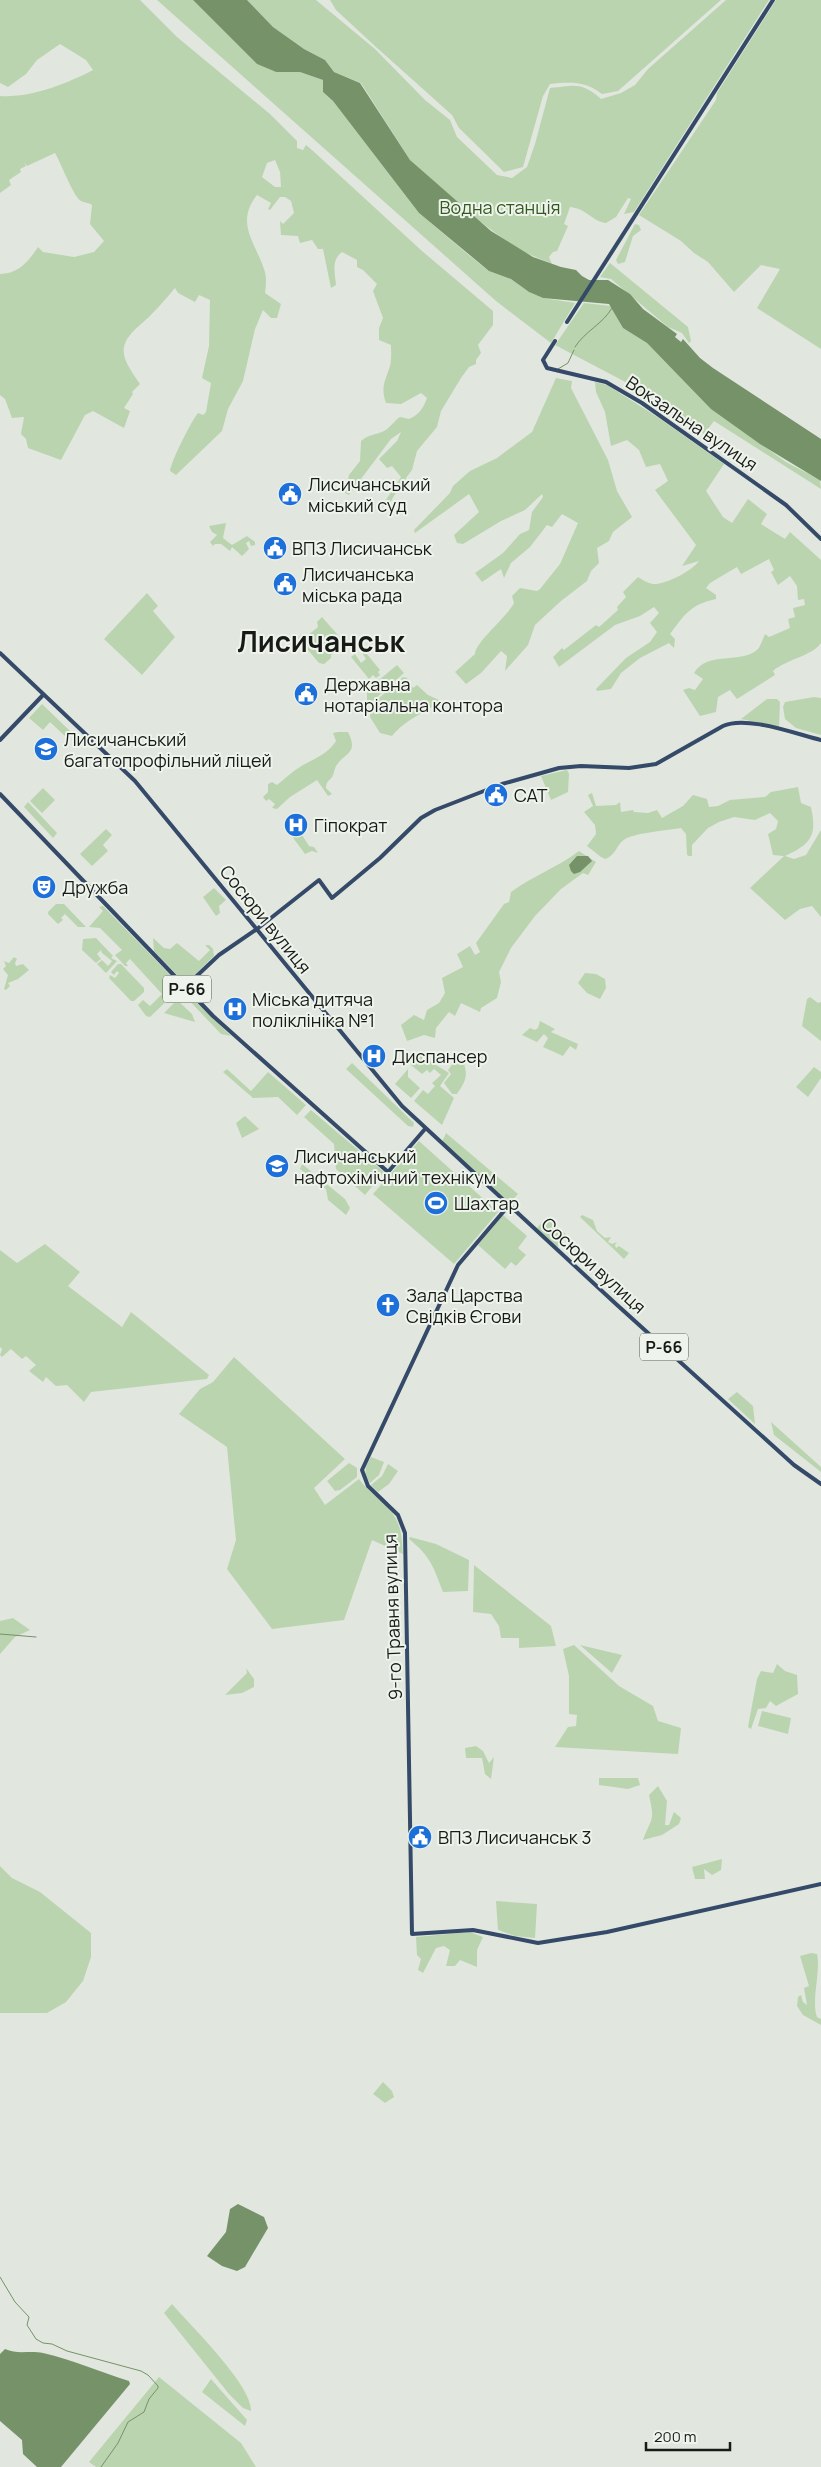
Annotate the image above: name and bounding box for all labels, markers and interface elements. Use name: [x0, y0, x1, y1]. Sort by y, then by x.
park label: Водна станція: [439, 195, 561, 219]
street label: Вокзальна вулиця: [621, 370, 763, 476]
place label: Лисичанський міський суд: [308, 472, 430, 517]
public building icon: Лисичанський міський суд: [277, 481, 303, 507]
public building icon: ВПЗ Лисичанськ: [262, 535, 288, 561]
place label: ВПЗ Лисичанськ: [292, 536, 433, 560]
place label: Лисичанська міська рада: [302, 562, 414, 607]
public building icon: Лисичанська міська рада: [272, 571, 298, 597]
district label: Лисичанськ: [237, 622, 406, 660]
place label: Державна нотаріальна контора: [324, 672, 503, 717]
public building icon: Державна нотаріальна контора: [293, 681, 319, 707]
place label: Лисичанський багатопрофільний ліцей: [64, 727, 272, 772]
school or university icon: Лисичанський багатопрофільний ліцей: [33, 736, 59, 762]
public building icon: САТ: [483, 782, 509, 808]
place label: САТ: [514, 783, 548, 807]
hospital icon: Гіпократ: [283, 812, 309, 838]
place label: Гіпократ: [314, 813, 387, 837]
street label: Сосюри вулиця: [215, 860, 317, 978]
theatre icon: Дружба: [31, 874, 57, 900]
place label: Дружба: [62, 875, 128, 899]
road number: Р-66: [163, 976, 211, 1002]
place label: Міська дитяча поліклініка №1: [252, 987, 375, 1032]
hospital icon: Міська дитяча поліклініка №1: [222, 996, 248, 1022]
hospital icon: Диспансер: [361, 1043, 387, 1069]
place label: Диспансер: [392, 1044, 488, 1068]
place label: Лисичанський нафтохімічний технікум: [294, 1144, 496, 1189]
school or university icon: Лисичанський нафтохімічний технікум: [264, 1153, 290, 1179]
sports icon: Шахтар: [423, 1190, 449, 1216]
place label: Шахтар: [454, 1191, 519, 1215]
street label: Сосюри вулиця: [537, 1212, 651, 1318]
place label: Зала Царства Свідків Єгови: [406, 1283, 523, 1328]
church icon: Зала Царства Свідків Єгови: [375, 1292, 401, 1318]
road number: Р-66: [640, 1334, 688, 1360]
street label: 9-го Травня вулиця: [377, 1534, 407, 1700]
public building icon: ВПЗ Лисичанськ 3: [407, 1824, 433, 1850]
place label: ВПЗ Лисичанськ 3: [438, 1825, 591, 1849]
scale bar: [646, 2420, 730, 2452]
text: 200 m: [654, 2426, 697, 2447]

